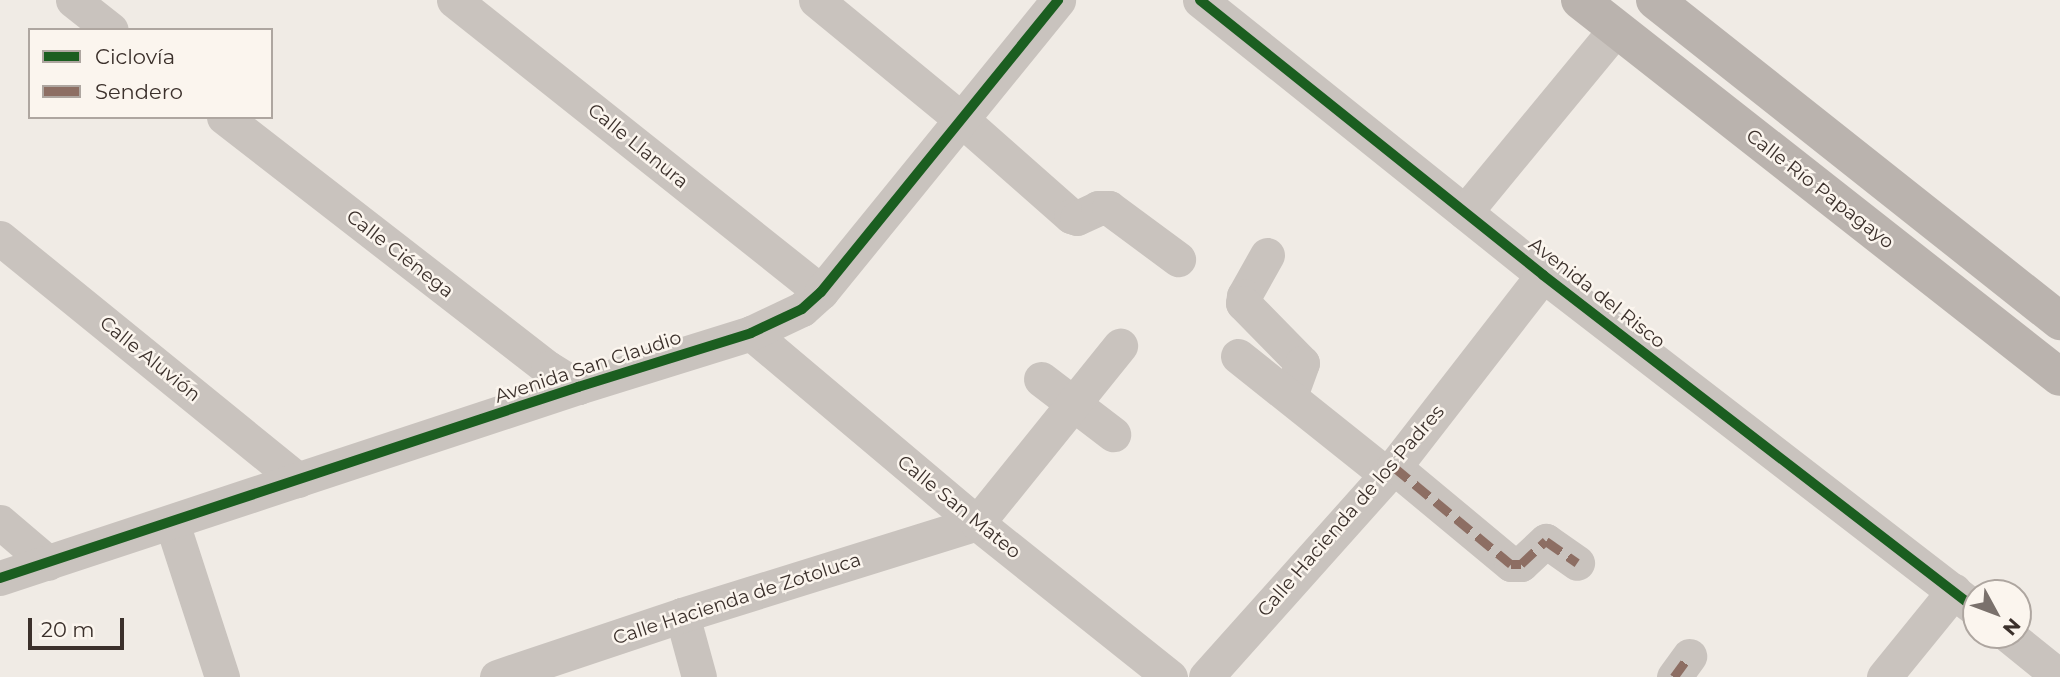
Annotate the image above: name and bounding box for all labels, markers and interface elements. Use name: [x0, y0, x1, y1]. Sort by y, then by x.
legend: [28, 28, 273, 119]
text: Ciclovía: [95, 44, 175, 69]
text: Sendero: [95, 79, 183, 104]
street label: Calle Llanura: [583, 99, 693, 193]
street label: Calle Río Papagayo: [1742, 124, 1898, 254]
street label: Calle Ciénega: [342, 205, 458, 303]
street label: Avenida del Risco: [1524, 233, 1670, 353]
street label: Calle Aluvión: [95, 311, 205, 407]
street label: Avenida San Claudio: [492, 326, 684, 408]
street label: Calle Hacienda de los Padres: [1253, 400, 1449, 622]
street label: Calle San Mateo: [893, 450, 1025, 564]
street label: Calle Hacienda de Zotoluca: [610, 548, 864, 650]
north arrow: [1962, 579, 2032, 649]
scale bar: [32, 604, 128, 648]
text: N: [1998, 613, 2025, 640]
text: 20 m: [41, 617, 95, 642]

